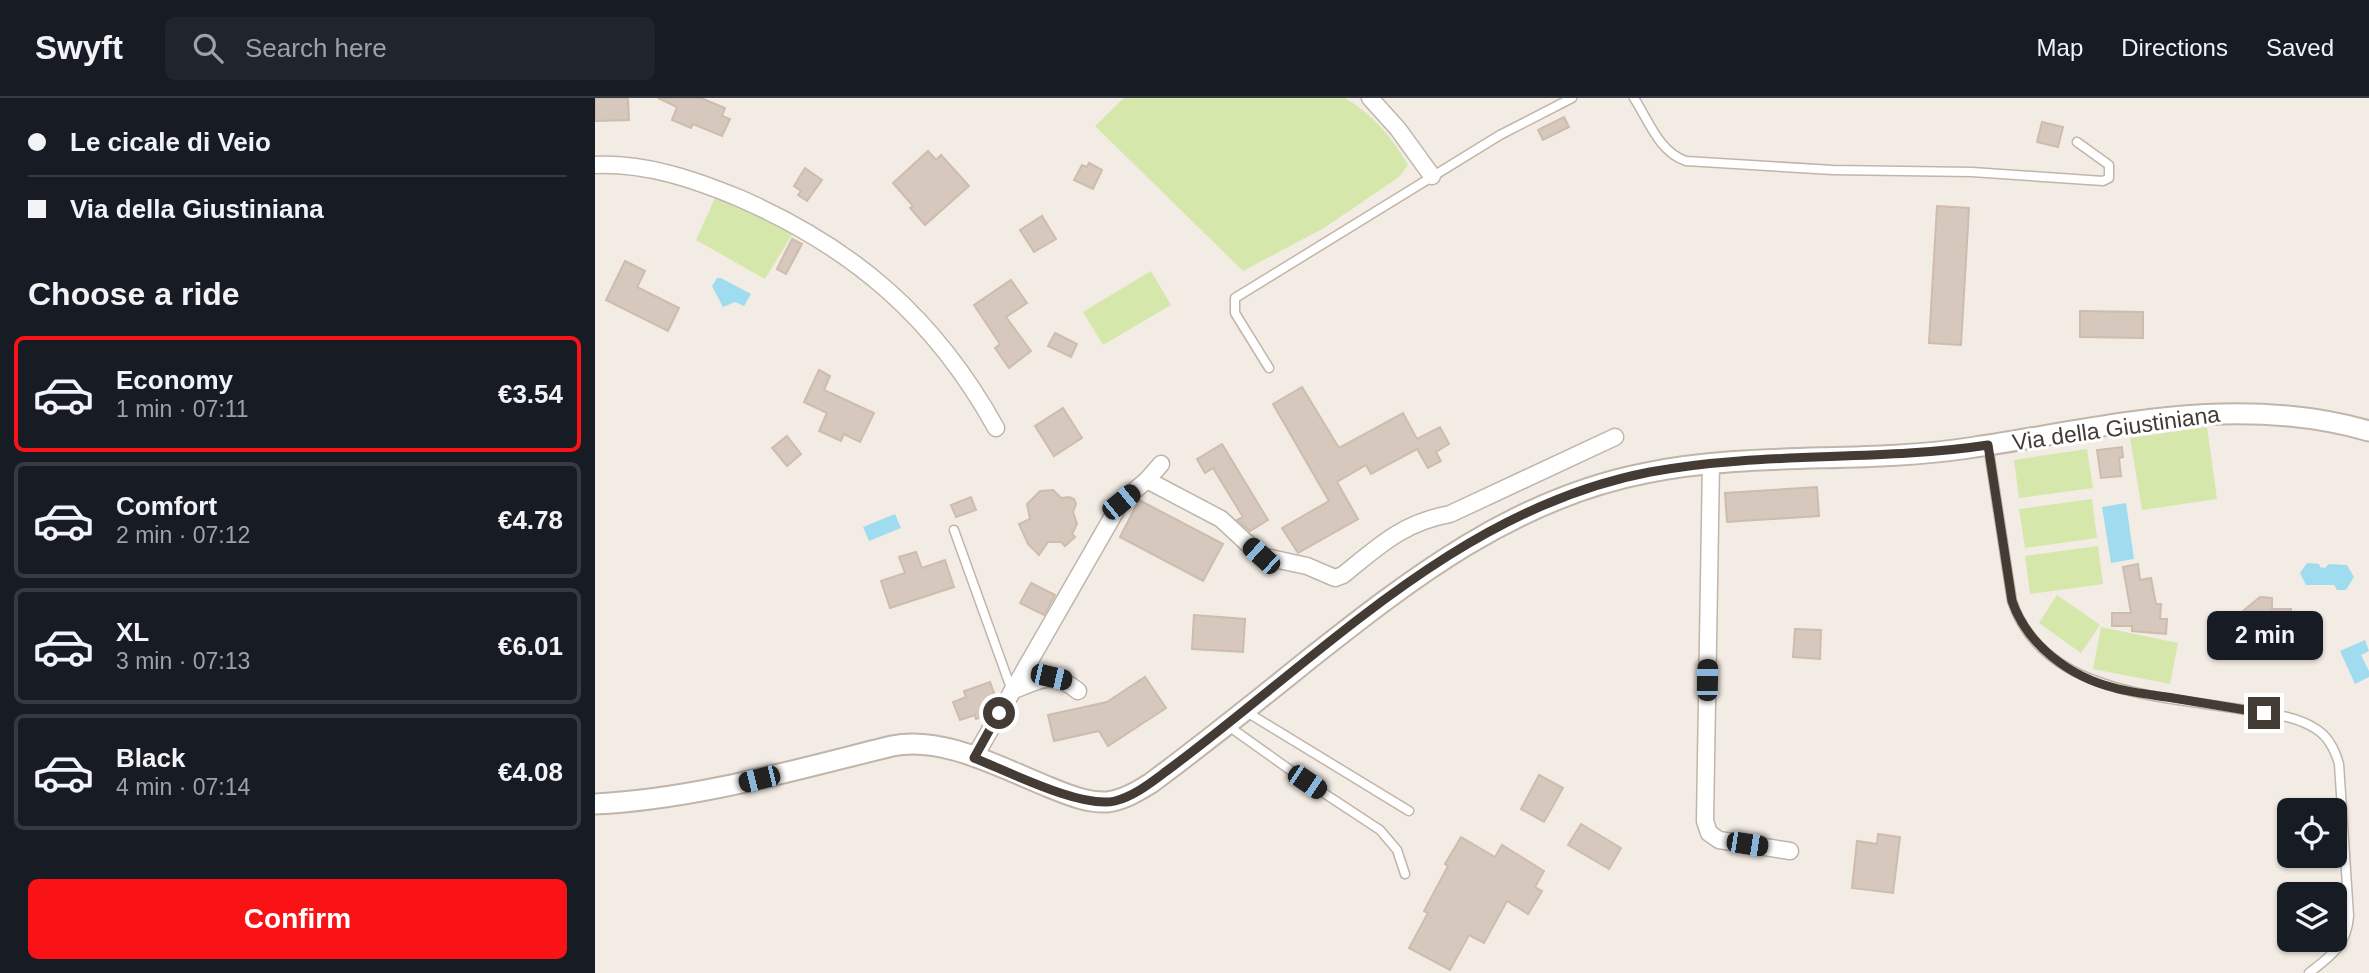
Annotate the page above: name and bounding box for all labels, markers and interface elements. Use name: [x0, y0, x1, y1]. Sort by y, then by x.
search box: [165, 17, 655, 80]
text: Swyft: [35, 29, 123, 66]
icon: search: [189, 29, 227, 67]
text: Search here: [245, 33, 387, 63]
text: Map: [2037, 34, 2083, 61]
text: Directions: [2121, 34, 2228, 61]
text: Saved: [2266, 34, 2334, 61]
text: Le cicale di Veio: [70, 127, 271, 157]
text: Via della Giustiniana: [70, 194, 324, 224]
text: Choose a ride: [28, 276, 240, 312]
icon: car: [32, 363, 95, 426]
text: Economy: [116, 365, 233, 395]
text: €3.54: [498, 379, 563, 409]
text: 1 min · 07:11: [116, 396, 249, 422]
street label: Via della Giustiniana: [2011, 401, 2222, 455]
car: [1099, 481, 1144, 523]
icon: car: [32, 489, 95, 552]
text: Comfort: [116, 491, 217, 521]
text: €4.78: [498, 505, 563, 535]
text: 2 min · 07:12: [116, 522, 250, 548]
car: [1239, 534, 1284, 578]
callout: 2 min: [2206, 612, 2322, 660]
icon: car: [32, 615, 95, 678]
text: XL: [116, 617, 149, 647]
text: 2 min: [2235, 622, 2295, 648]
text: €6.01: [498, 631, 563, 661]
text: 3 min · 07:13: [116, 648, 250, 674]
car: [1697, 659, 1718, 701]
car: [1029, 662, 1074, 692]
route start: [983, 697, 1015, 729]
route end: [2248, 697, 2280, 729]
icon: car: [32, 741, 95, 804]
text: Black: [116, 743, 185, 773]
text: €4.08: [498, 757, 563, 787]
car: [1284, 762, 1331, 802]
car: [737, 764, 782, 794]
text: 4 min · 07:14: [116, 774, 250, 800]
map controls: [2277, 798, 2347, 952]
button: locate: [2277, 798, 2347, 868]
car: [1725, 830, 1770, 858]
button: Confirm: [28, 879, 567, 959]
button: layers: [2277, 882, 2347, 952]

